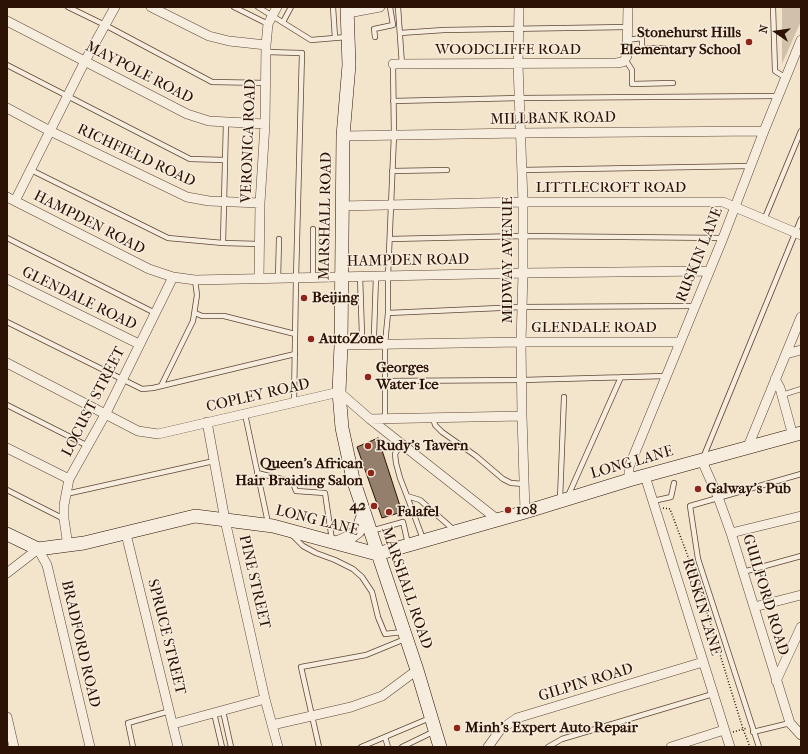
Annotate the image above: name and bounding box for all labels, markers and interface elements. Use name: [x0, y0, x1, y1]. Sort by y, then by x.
north arrow: [756, 12, 796, 52]
place label: Stonehurst Hills Elementary School: [620, 24, 741, 59]
text: N: [757, 24, 771, 35]
marker: Stonehurst Hills Elementary School: [744, 37, 754, 47]
street label: MAYPOLE ROAD: [82, 38, 196, 108]
street label: WOODCLIFFE ROAD: [435, 41, 581, 59]
street label: VERONICA ROAD: [238, 79, 260, 203]
street label: MILLBANK ROAD: [490, 109, 616, 129]
street label: RICHFIELD ROAD: [74, 121, 198, 191]
street label: MARSHALL ROAD: [316, 152, 336, 280]
street label: LITTLECROFT ROAD: [536, 179, 686, 197]
street label: HAMPDEN ROAD: [30, 187, 148, 259]
street label: MIDWAY AVENUE: [499, 196, 517, 324]
street label: RUSKIN LANE: [673, 205, 727, 305]
street label: HAMPDEN ROAD: [347, 251, 469, 271]
street label: GLENDALE ROAD: [19, 263, 139, 335]
place label: Beijing: [312, 289, 359, 307]
marker: Beijing: [299, 293, 309, 303]
street label: GLENDALE ROAD: [531, 319, 657, 337]
place label: AutoZone: [319, 330, 383, 348]
marker: AutoZone: [306, 334, 316, 344]
street label: LOCUST STREET: [59, 344, 129, 460]
place label: Georges Water Ice: [376, 359, 439, 394]
marker: Georges Water Ice: [363, 372, 373, 382]
street label: COPLEY ROAD: [205, 375, 311, 417]
place label: Rudy's Tavern: [376, 437, 468, 455]
marker: Rudy's Tavern: [363, 441, 373, 451]
street label: LONG LANE: [589, 443, 675, 483]
place label: Queen's African Hair Braiding Salon: [235, 455, 363, 490]
marker: Queen's African Hair Braiding Salon: [366, 468, 376, 478]
place label: Galway's Pub: [706, 480, 791, 498]
marker: Galway's Pub: [693, 484, 703, 494]
place label: 42: [349, 497, 366, 515]
marker: 42: [369, 501, 379, 511]
place label: 108: [516, 501, 537, 519]
street label: LONG LANE: [273, 502, 361, 540]
place label: Falafel: [397, 503, 439, 521]
marker: 108: [503, 505, 513, 515]
marker: Falafel: [384, 507, 394, 517]
street label: MARSHALL ROAD: [377, 524, 435, 652]
street label: GUILFORD ROAD: [738, 532, 792, 658]
street label: PINE STREET: [234, 533, 274, 631]
street label: RUSKIN LANE: [678, 556, 724, 658]
street label: SPRUCE STREET: [143, 577, 189, 697]
street label: BRADFORD ROAD: [57, 579, 103, 709]
street label: GILPIN ROAD: [536, 660, 636, 706]
place label: Minh's Expert Auto Repair: [465, 719, 638, 737]
marker: Minh's Expert Auto Repair: [452, 723, 462, 733]

